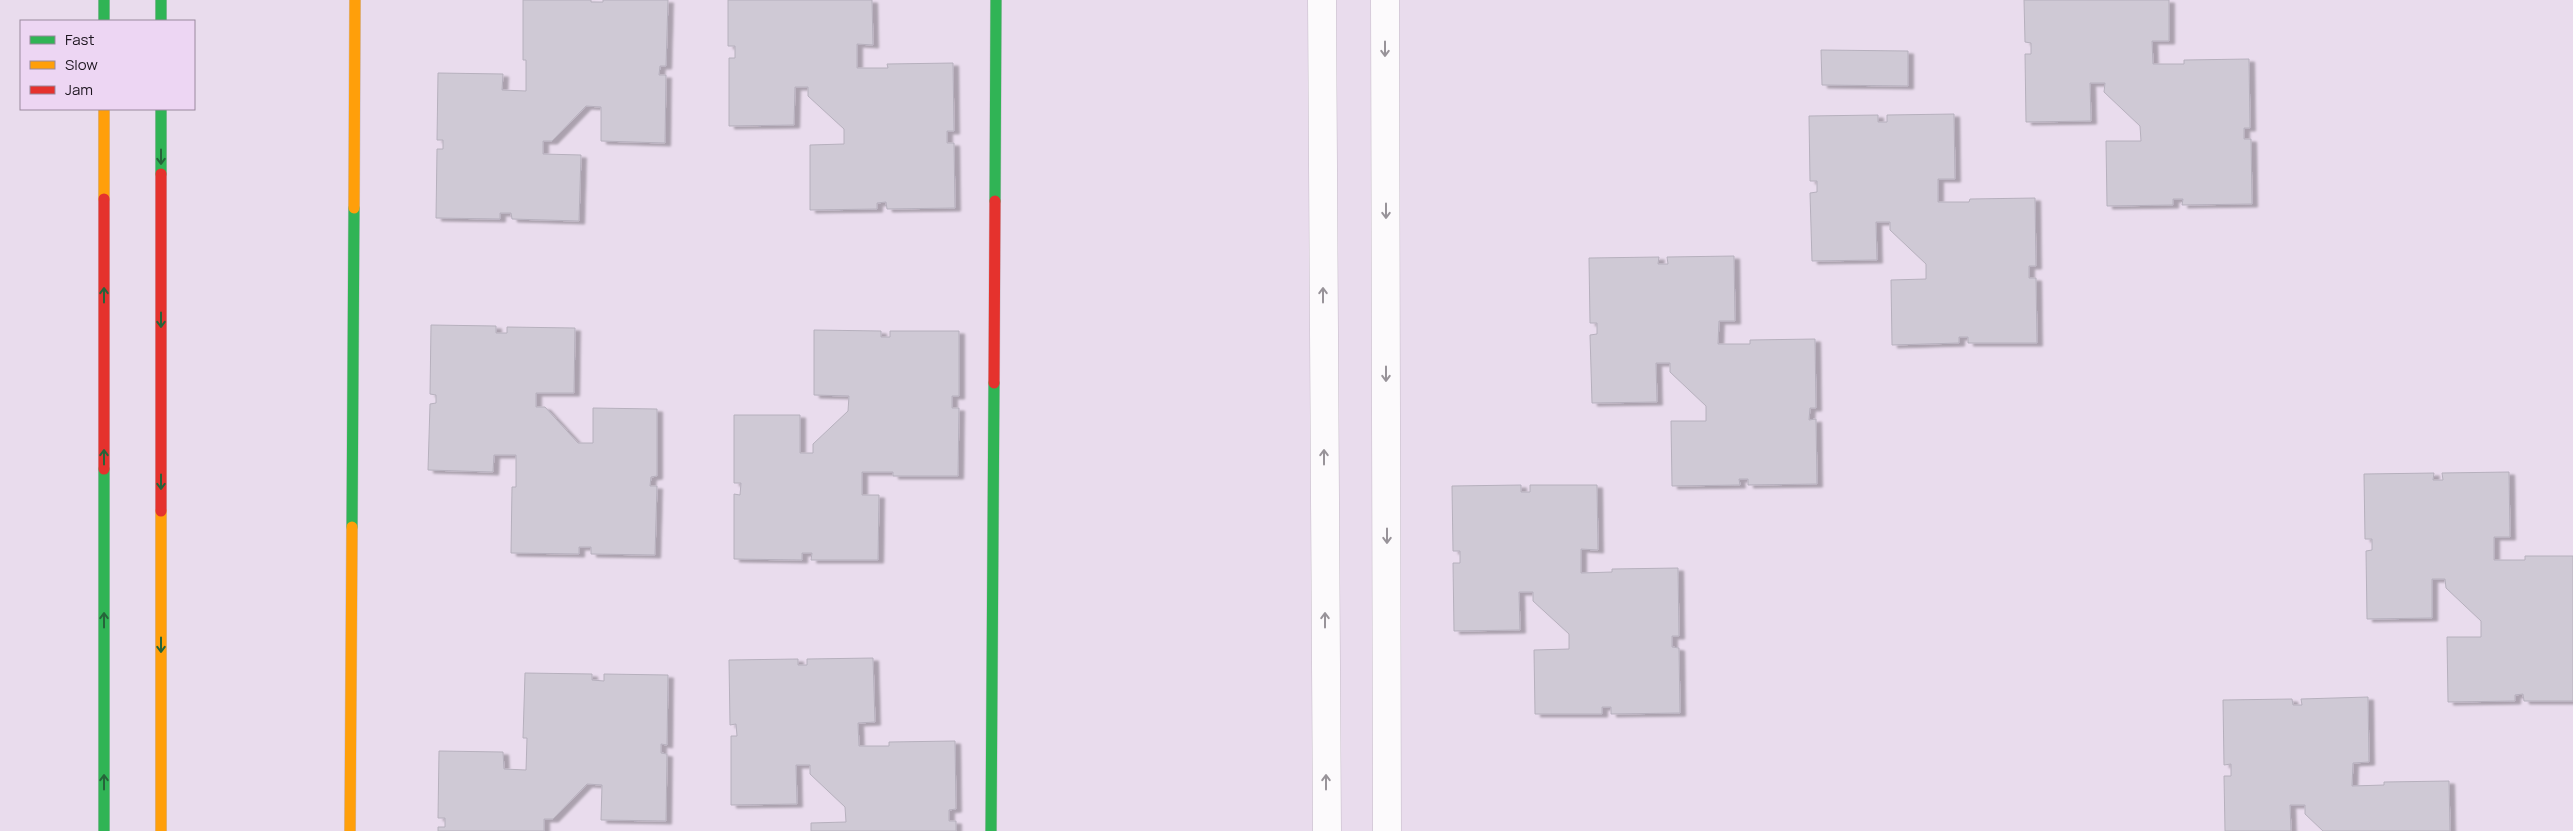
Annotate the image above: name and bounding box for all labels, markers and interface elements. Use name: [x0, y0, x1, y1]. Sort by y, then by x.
legend: [20, 20, 195, 110]
text: Fast: [65, 29, 94, 50]
one-way arrow: [1380, 40, 1390, 56]
text: Slow: [65, 54, 98, 75]
text: Jam: [65, 79, 93, 100]
one-way arrow: [156, 149, 166, 165]
one-way arrow: [1381, 202, 1391, 219]
one-way arrow: [99, 287, 109, 304]
one-way arrow: [1318, 287, 1328, 304]
one-way arrow: [156, 312, 166, 328]
one-way arrow: [1381, 365, 1391, 381]
one-way arrow: [99, 450, 109, 466]
one-way arrow: [1319, 450, 1329, 466]
one-way arrow: [156, 474, 166, 490]
one-way arrow: [1382, 528, 1392, 544]
one-way arrow: [99, 612, 109, 628]
one-way arrow: [1320, 612, 1330, 628]
one-way arrow: [156, 636, 166, 653]
one-way arrow: [99, 775, 109, 791]
one-way arrow: [1321, 775, 1331, 791]

